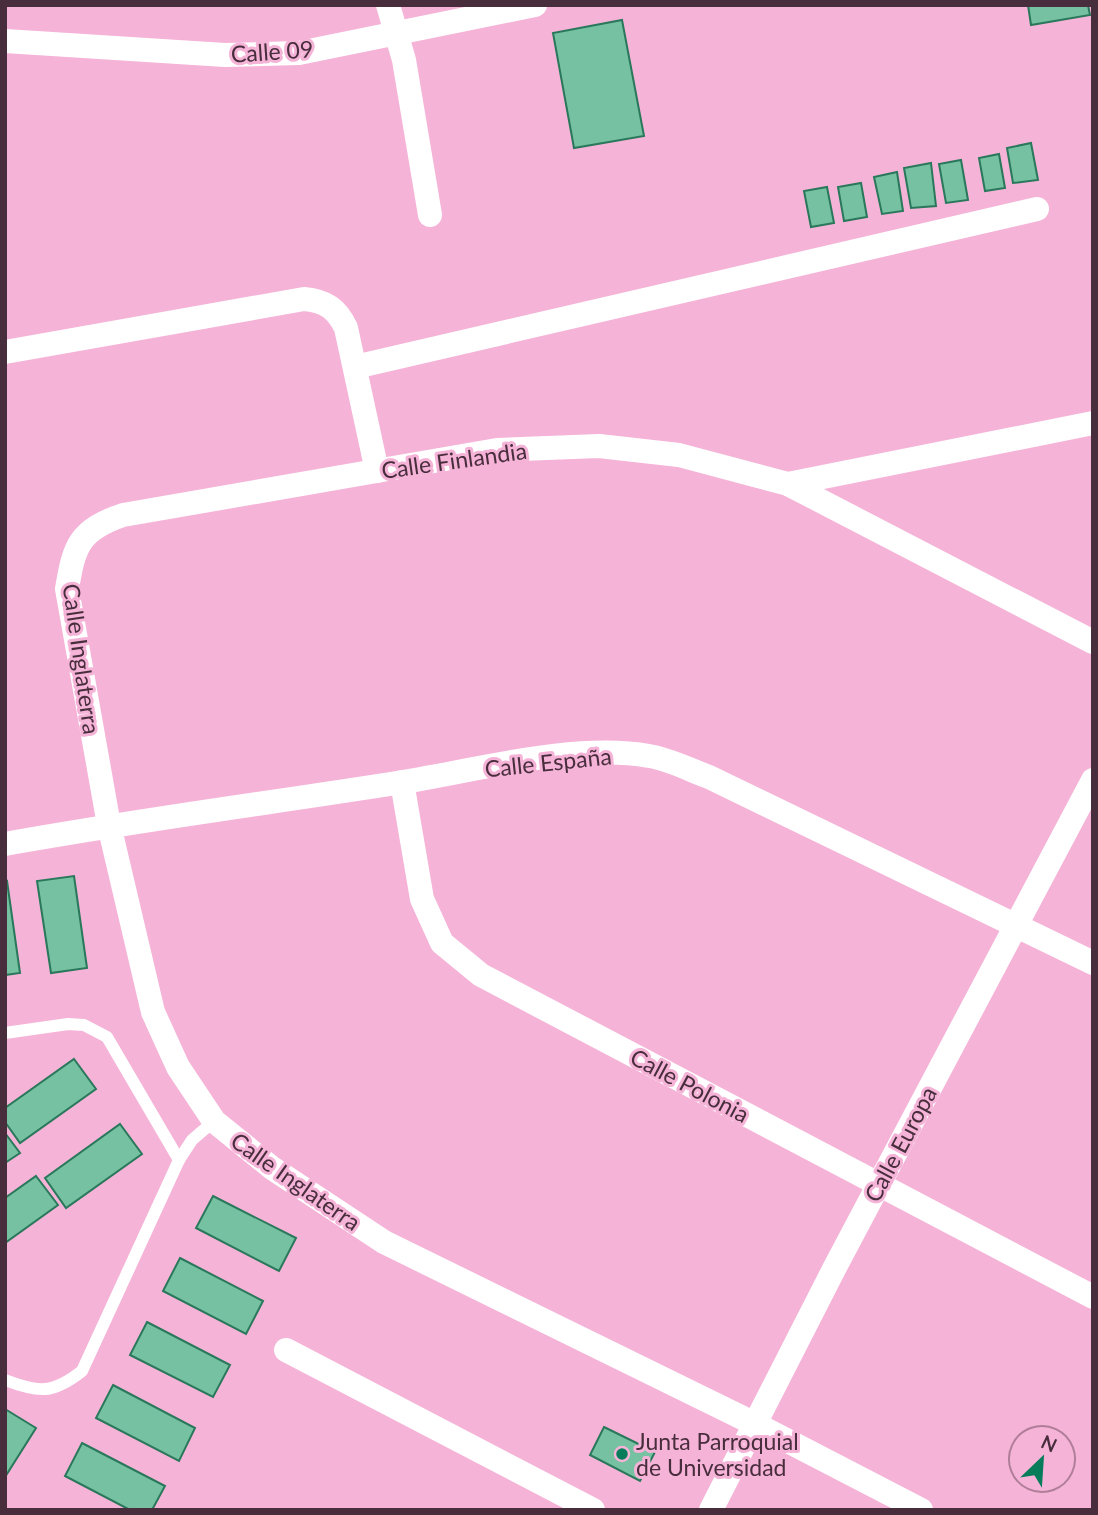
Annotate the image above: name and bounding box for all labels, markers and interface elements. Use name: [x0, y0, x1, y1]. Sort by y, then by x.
street label: Calle 09: [230, 34, 314, 68]
street label: Calle Finlandia: [379, 436, 529, 484]
street label: Calle Inglaterra: [58, 582, 106, 736]
street label: Calle España: [483, 741, 613, 783]
street label: Calle Polonia: [626, 1042, 754, 1128]
street label: Calle Europa: [858, 1082, 942, 1206]
street label: Calle Inglaterra: [226, 1126, 366, 1236]
north arrow: [1007, 1424, 1077, 1494]
place label: Junta Parroquial de Universidad: [636, 1427, 799, 1481]
text: N: [1038, 1430, 1061, 1457]
marker: Junta Parroquial de Universidad: [614, 1446, 630, 1462]

